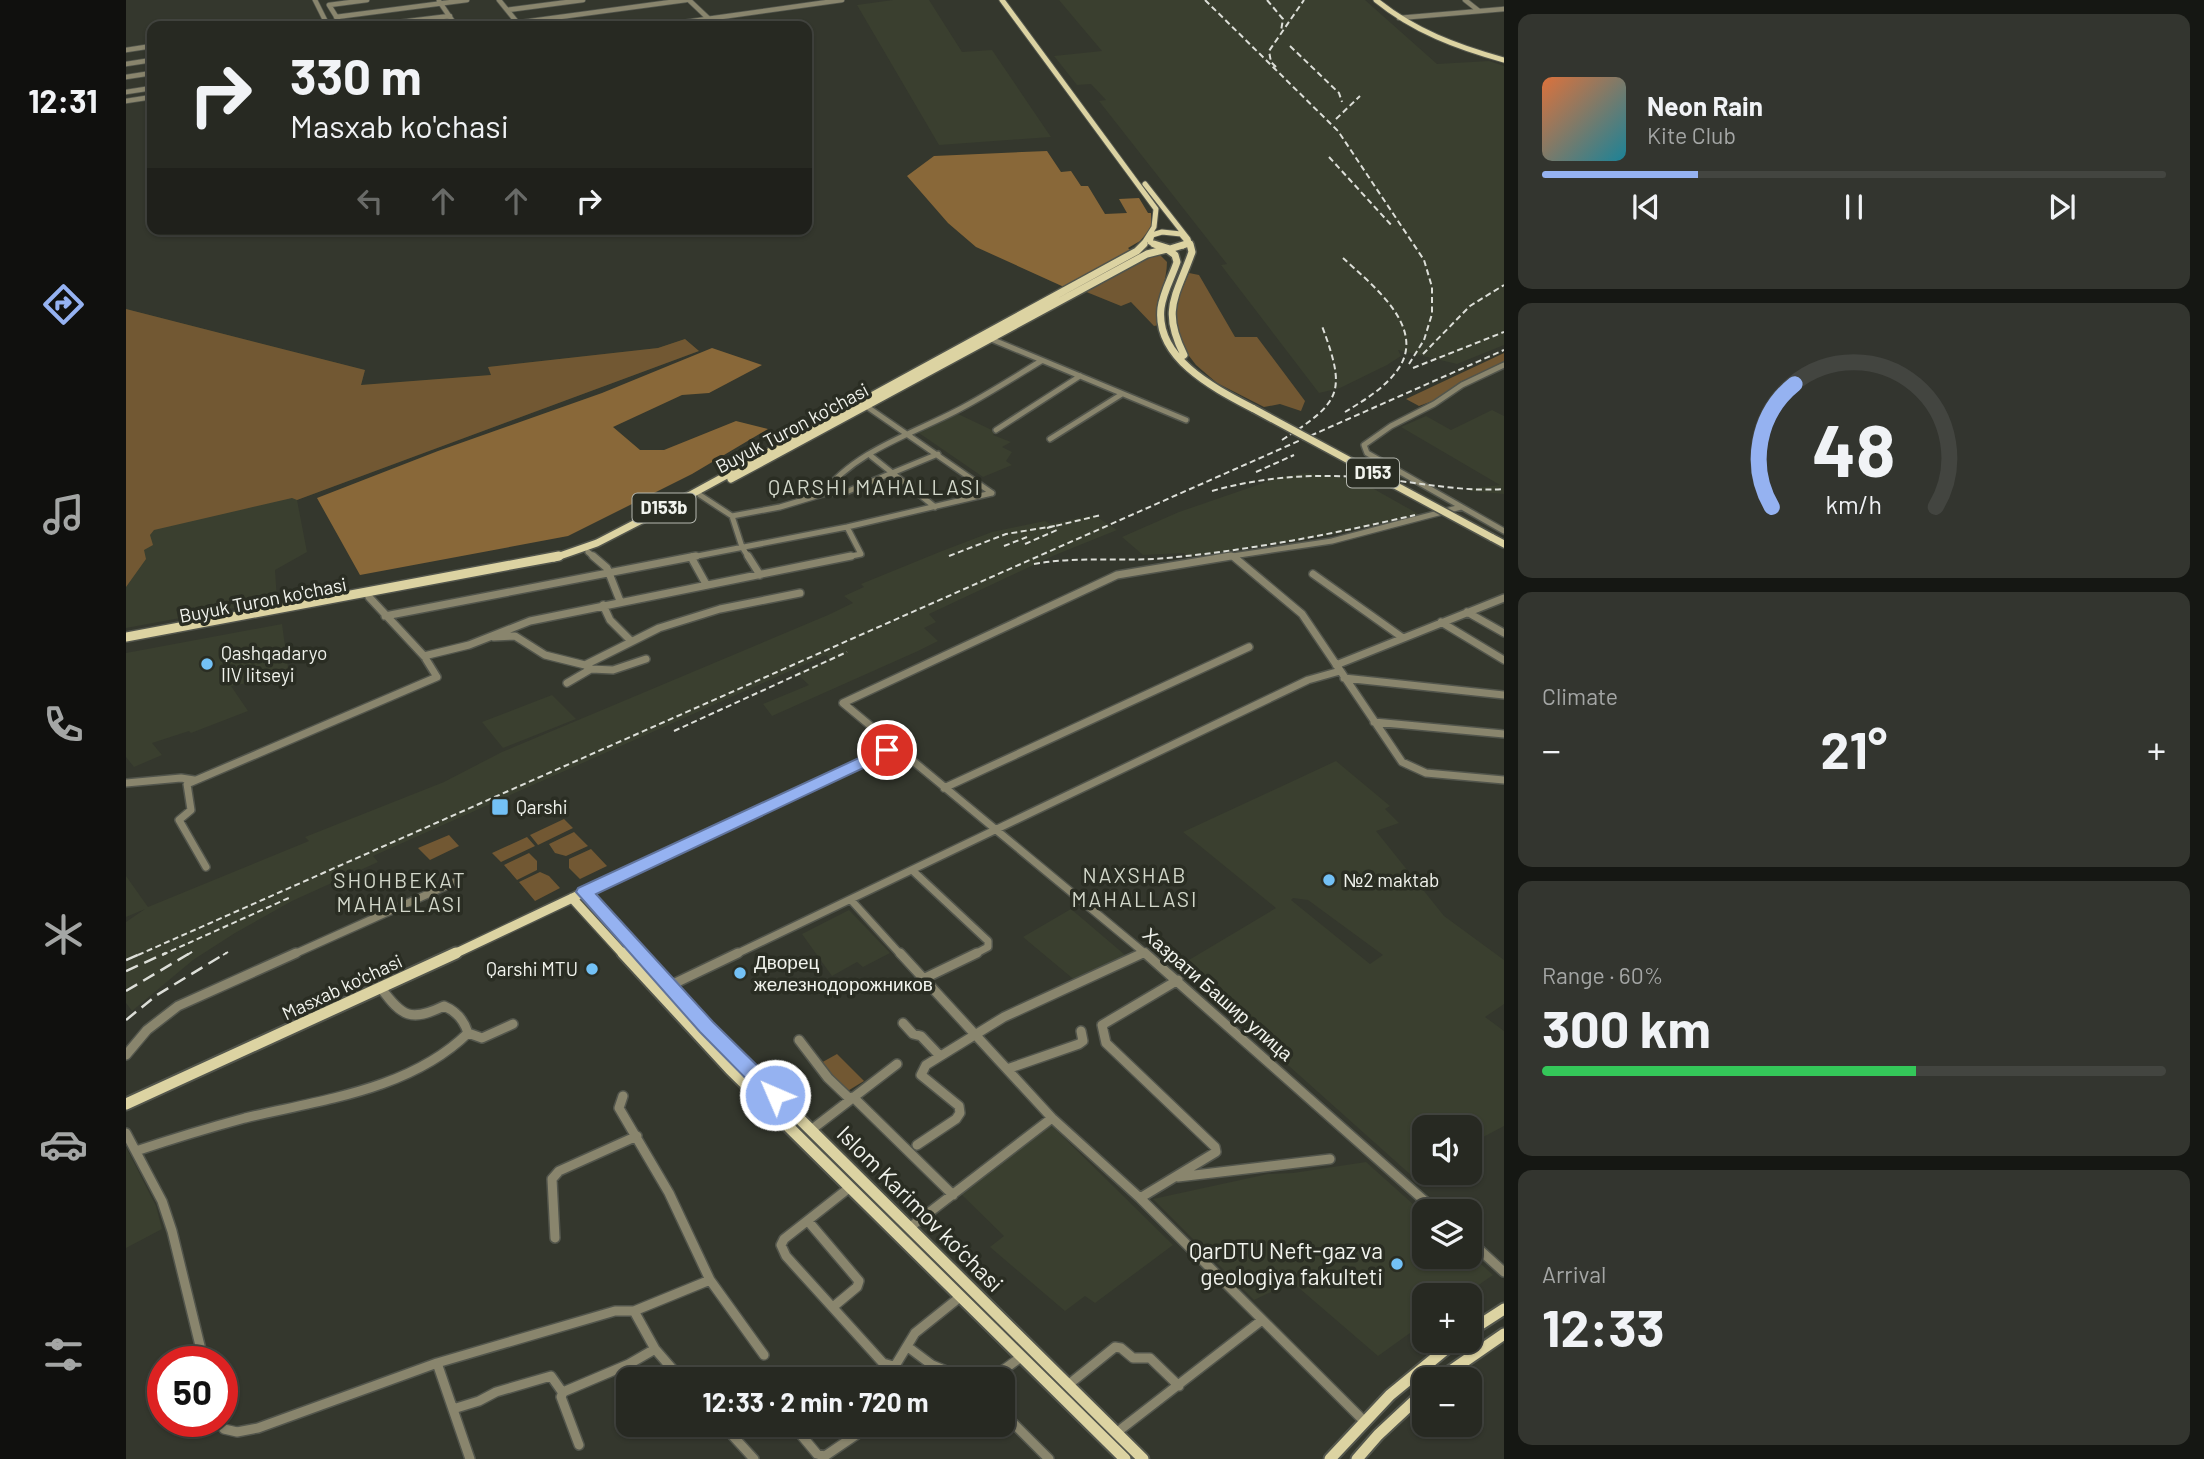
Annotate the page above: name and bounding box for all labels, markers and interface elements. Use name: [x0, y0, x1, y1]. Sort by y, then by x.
text: 330 m: [290, 46, 422, 105]
icon: right: [175, 49, 266, 140]
text: 12:31: [28, 81, 98, 119]
text: Neon Rain: [1647, 90, 1763, 121]
text: Masxab ko'chasi: [290, 106, 509, 144]
text: Kite Club: [1647, 121, 1736, 149]
icon: left: [351, 182, 389, 220]
icon: ahead: [424, 182, 462, 220]
icon: ahead: [497, 182, 535, 220]
icon: right: [570, 182, 608, 220]
icon: previous: [1627, 188, 1665, 226]
icon: pause: [1835, 188, 1873, 226]
icon: next: [2043, 188, 2081, 226]
icon: directions: [39, 280, 88, 329]
street label: Buyuk Turon ko'chasi: [711, 377, 872, 478]
text: 48: [1812, 404, 1896, 492]
road number: D153: [1347, 458, 1399, 488]
district label: QARSHI MAHALLASI: [768, 474, 982, 499]
text: km/h: [1826, 488, 1882, 518]
icon: music: [39, 490, 88, 539]
road number: D153b: [632, 494, 696, 522]
street label: Buyuk Turon ko'chasi: [177, 572, 349, 627]
place label: Qashqadaryo IIV litseyi: [221, 641, 327, 686]
marker: Qashqadaryo IIV litseyi: [199, 656, 215, 672]
text: Climate: [1542, 682, 1618, 710]
icon: phone: [39, 700, 88, 749]
text: 21°: [1821, 717, 1887, 779]
pin: [857, 720, 917, 780]
text: −: [1542, 726, 1561, 772]
text: +: [2147, 726, 2166, 772]
icon: arrive: [868, 731, 906, 769]
place label: Qarshi: [516, 795, 568, 818]
marker: Qarshi: [490, 797, 510, 817]
district label: NAXSHAB MAHALLASI: [1072, 862, 1198, 911]
district label: SHOHBEKAT MAHALLASI: [333, 867, 467, 916]
place label: №2 maktab: [1343, 868, 1439, 891]
marker: №2 maktab: [1321, 872, 1337, 888]
icon: climate: [39, 910, 88, 959]
street label: Хазрати Башир улица: [1139, 922, 1298, 1065]
street label: Masxab ko'chasi: [278, 949, 406, 1024]
place label: Дворец железнодорожников: [754, 950, 933, 995]
place label: Qarshi MTU: [486, 957, 578, 980]
marker: Qarshi MTU: [584, 961, 600, 977]
text: Range · 60%: [1542, 961, 1663, 989]
marker: Дворец железнодорожников: [732, 965, 748, 981]
text: 300 km: [1542, 996, 1711, 1058]
position arrow: [738, 1058, 812, 1132]
map controls: [1412, 1115, 1482, 1437]
button: sound: [1412, 1115, 1482, 1185]
street label: Islom Karimov ko‘chasi: [832, 1119, 1010, 1297]
icon: car: [39, 1120, 88, 1169]
button: layers: [1412, 1199, 1482, 1269]
place label: QarDTU Neft-gaz va geologiya fakulteti: [1189, 1236, 1383, 1290]
marker: QarDTU Neft-gaz va geologiya fakulteti: [1389, 1256, 1405, 1272]
text: Arrival: [1542, 1260, 1606, 1288]
button: +: [1412, 1283, 1482, 1353]
text: 12:33: [1542, 1295, 1665, 1357]
icon: filters: [39, 1330, 88, 1379]
speed limit sign: 50: [147, 1346, 238, 1437]
button: −: [1412, 1367, 1482, 1437]
text: 12:33 · 2 min · 720 m: [703, 1386, 928, 1417]

